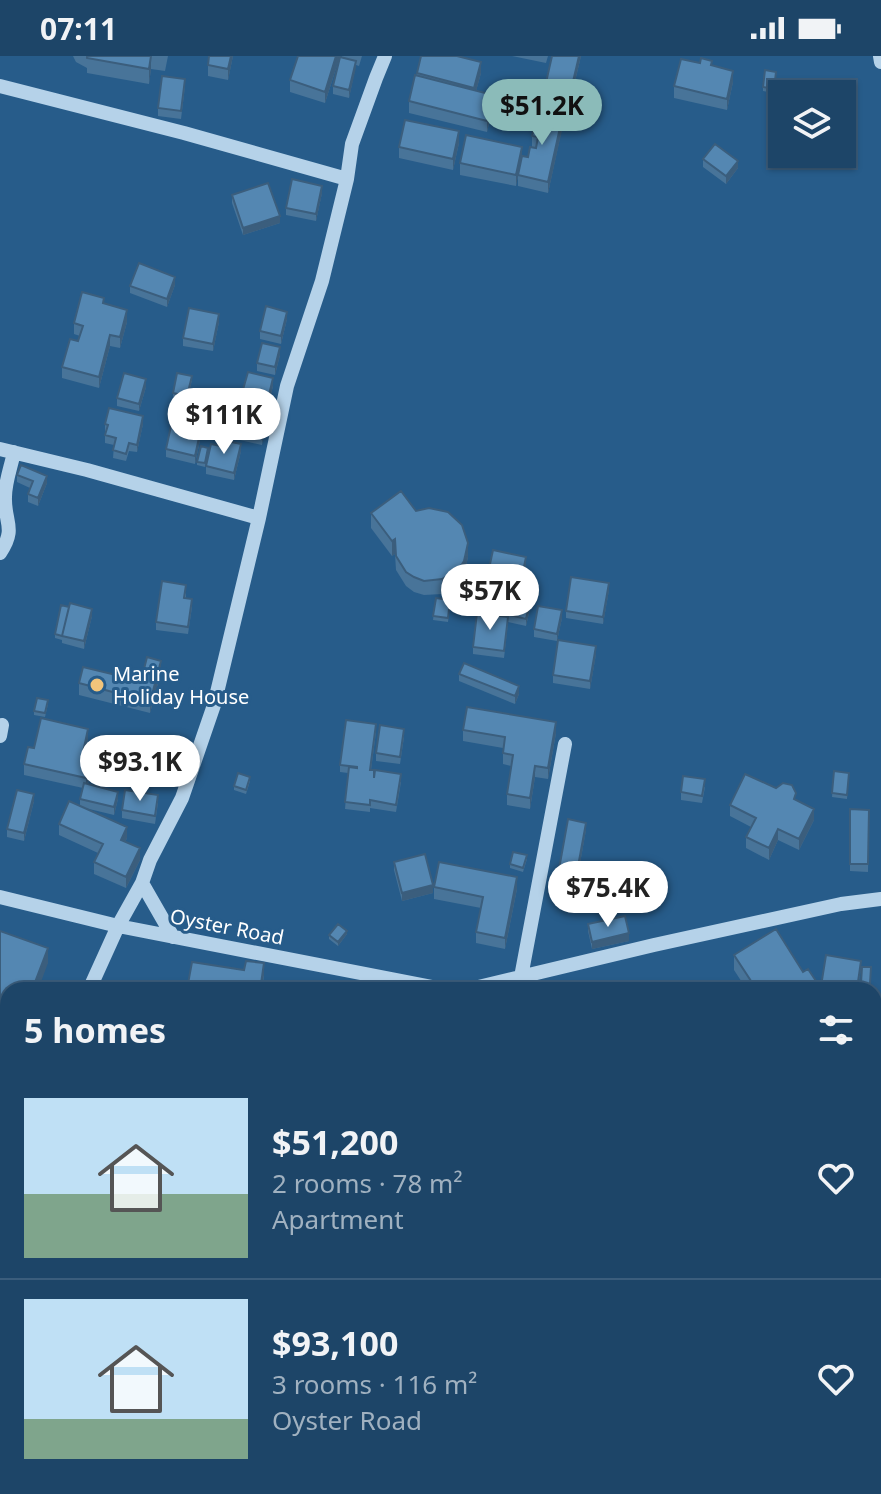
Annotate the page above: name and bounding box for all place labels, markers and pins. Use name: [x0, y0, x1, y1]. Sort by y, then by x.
pin: $51.2K: [477, 79, 607, 147]
pin: $111K: [168, 388, 280, 456]
pin: $57K: [443, 564, 537, 632]
place label: Marine Holiday House: [113, 660, 249, 710]
marker: Marine Holiday House: [88, 676, 106, 694]
pin: $93.1K: [75, 735, 205, 803]
pin: $75.4K: [543, 861, 673, 929]

